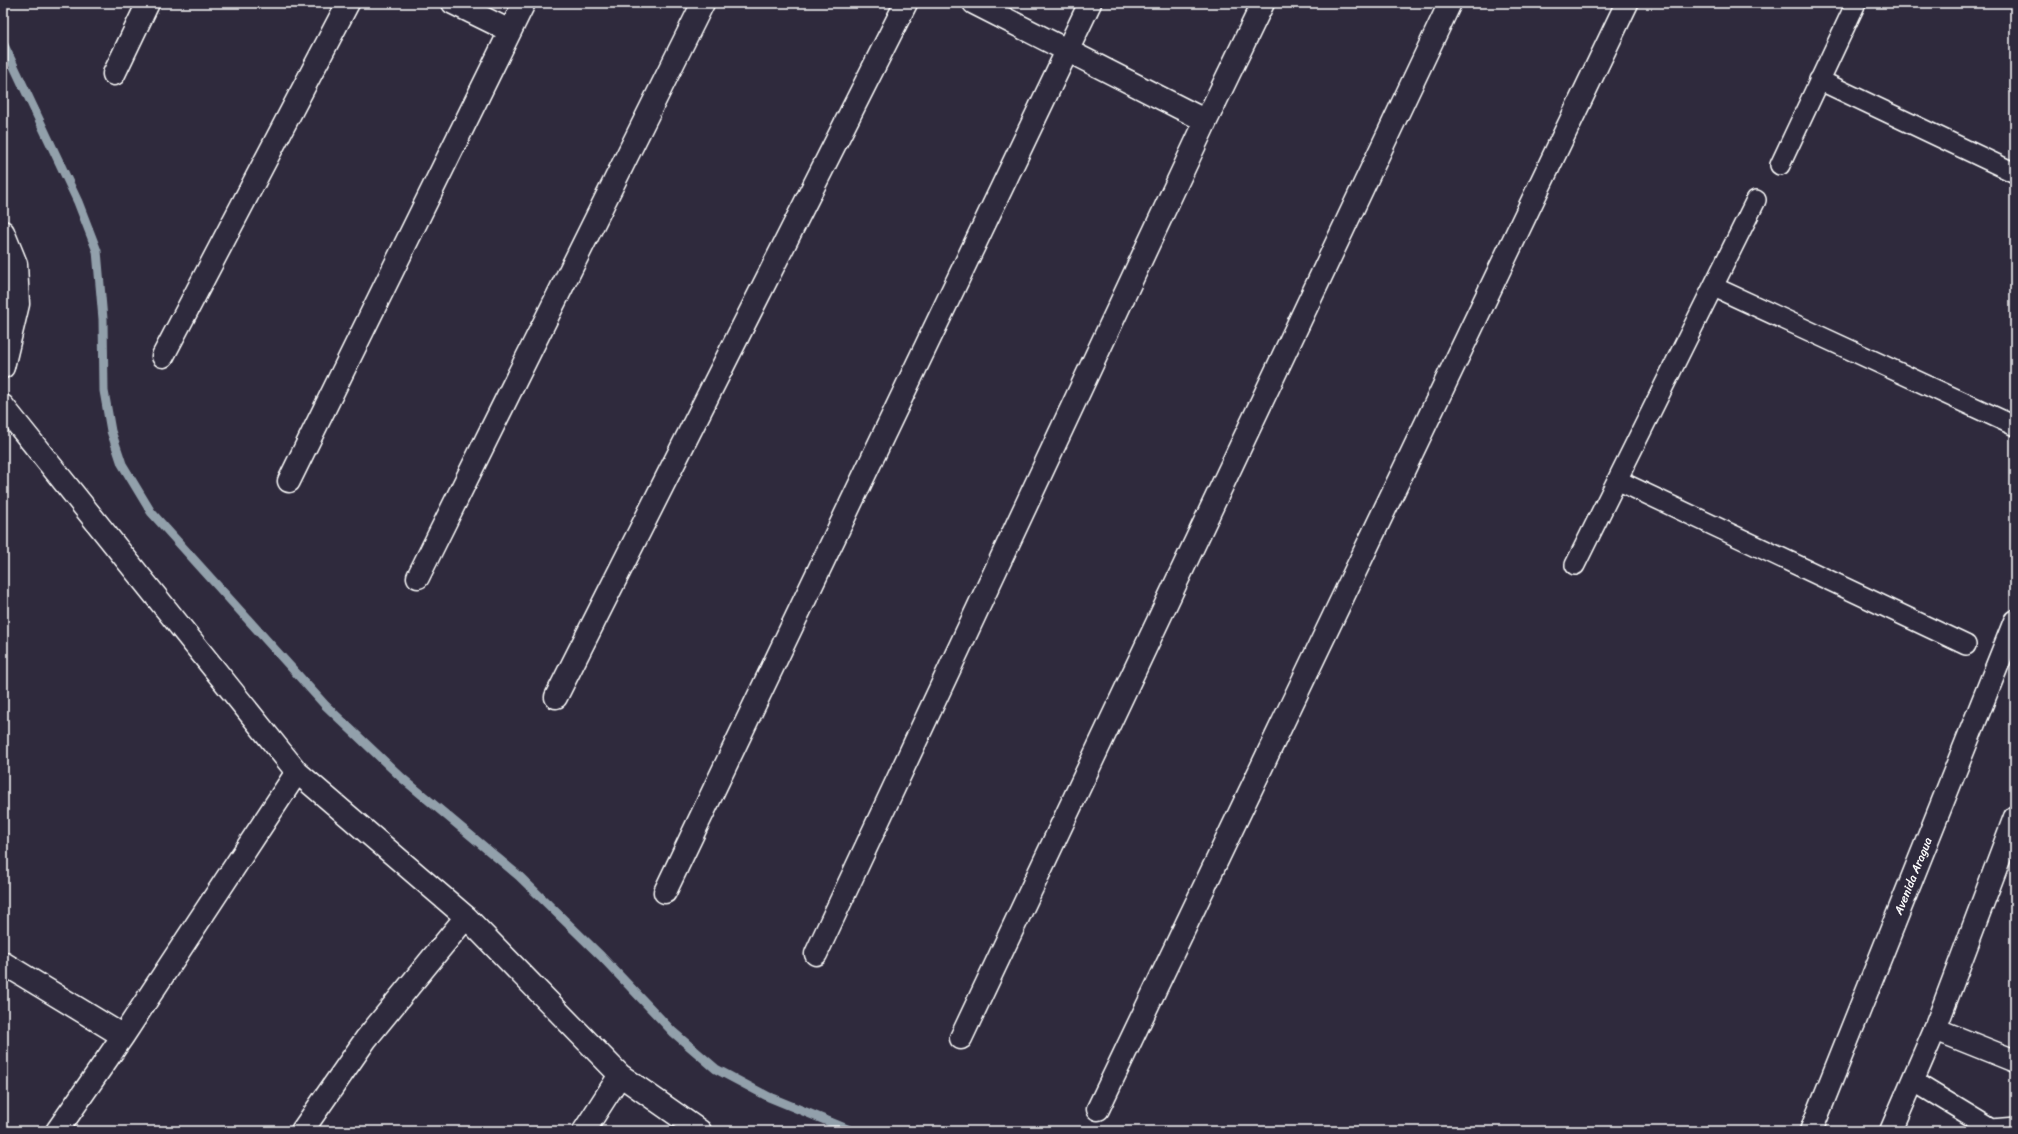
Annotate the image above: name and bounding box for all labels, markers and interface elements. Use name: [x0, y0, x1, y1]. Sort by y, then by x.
street label: Avenida Aragua: [1887, 834, 1939, 919]

